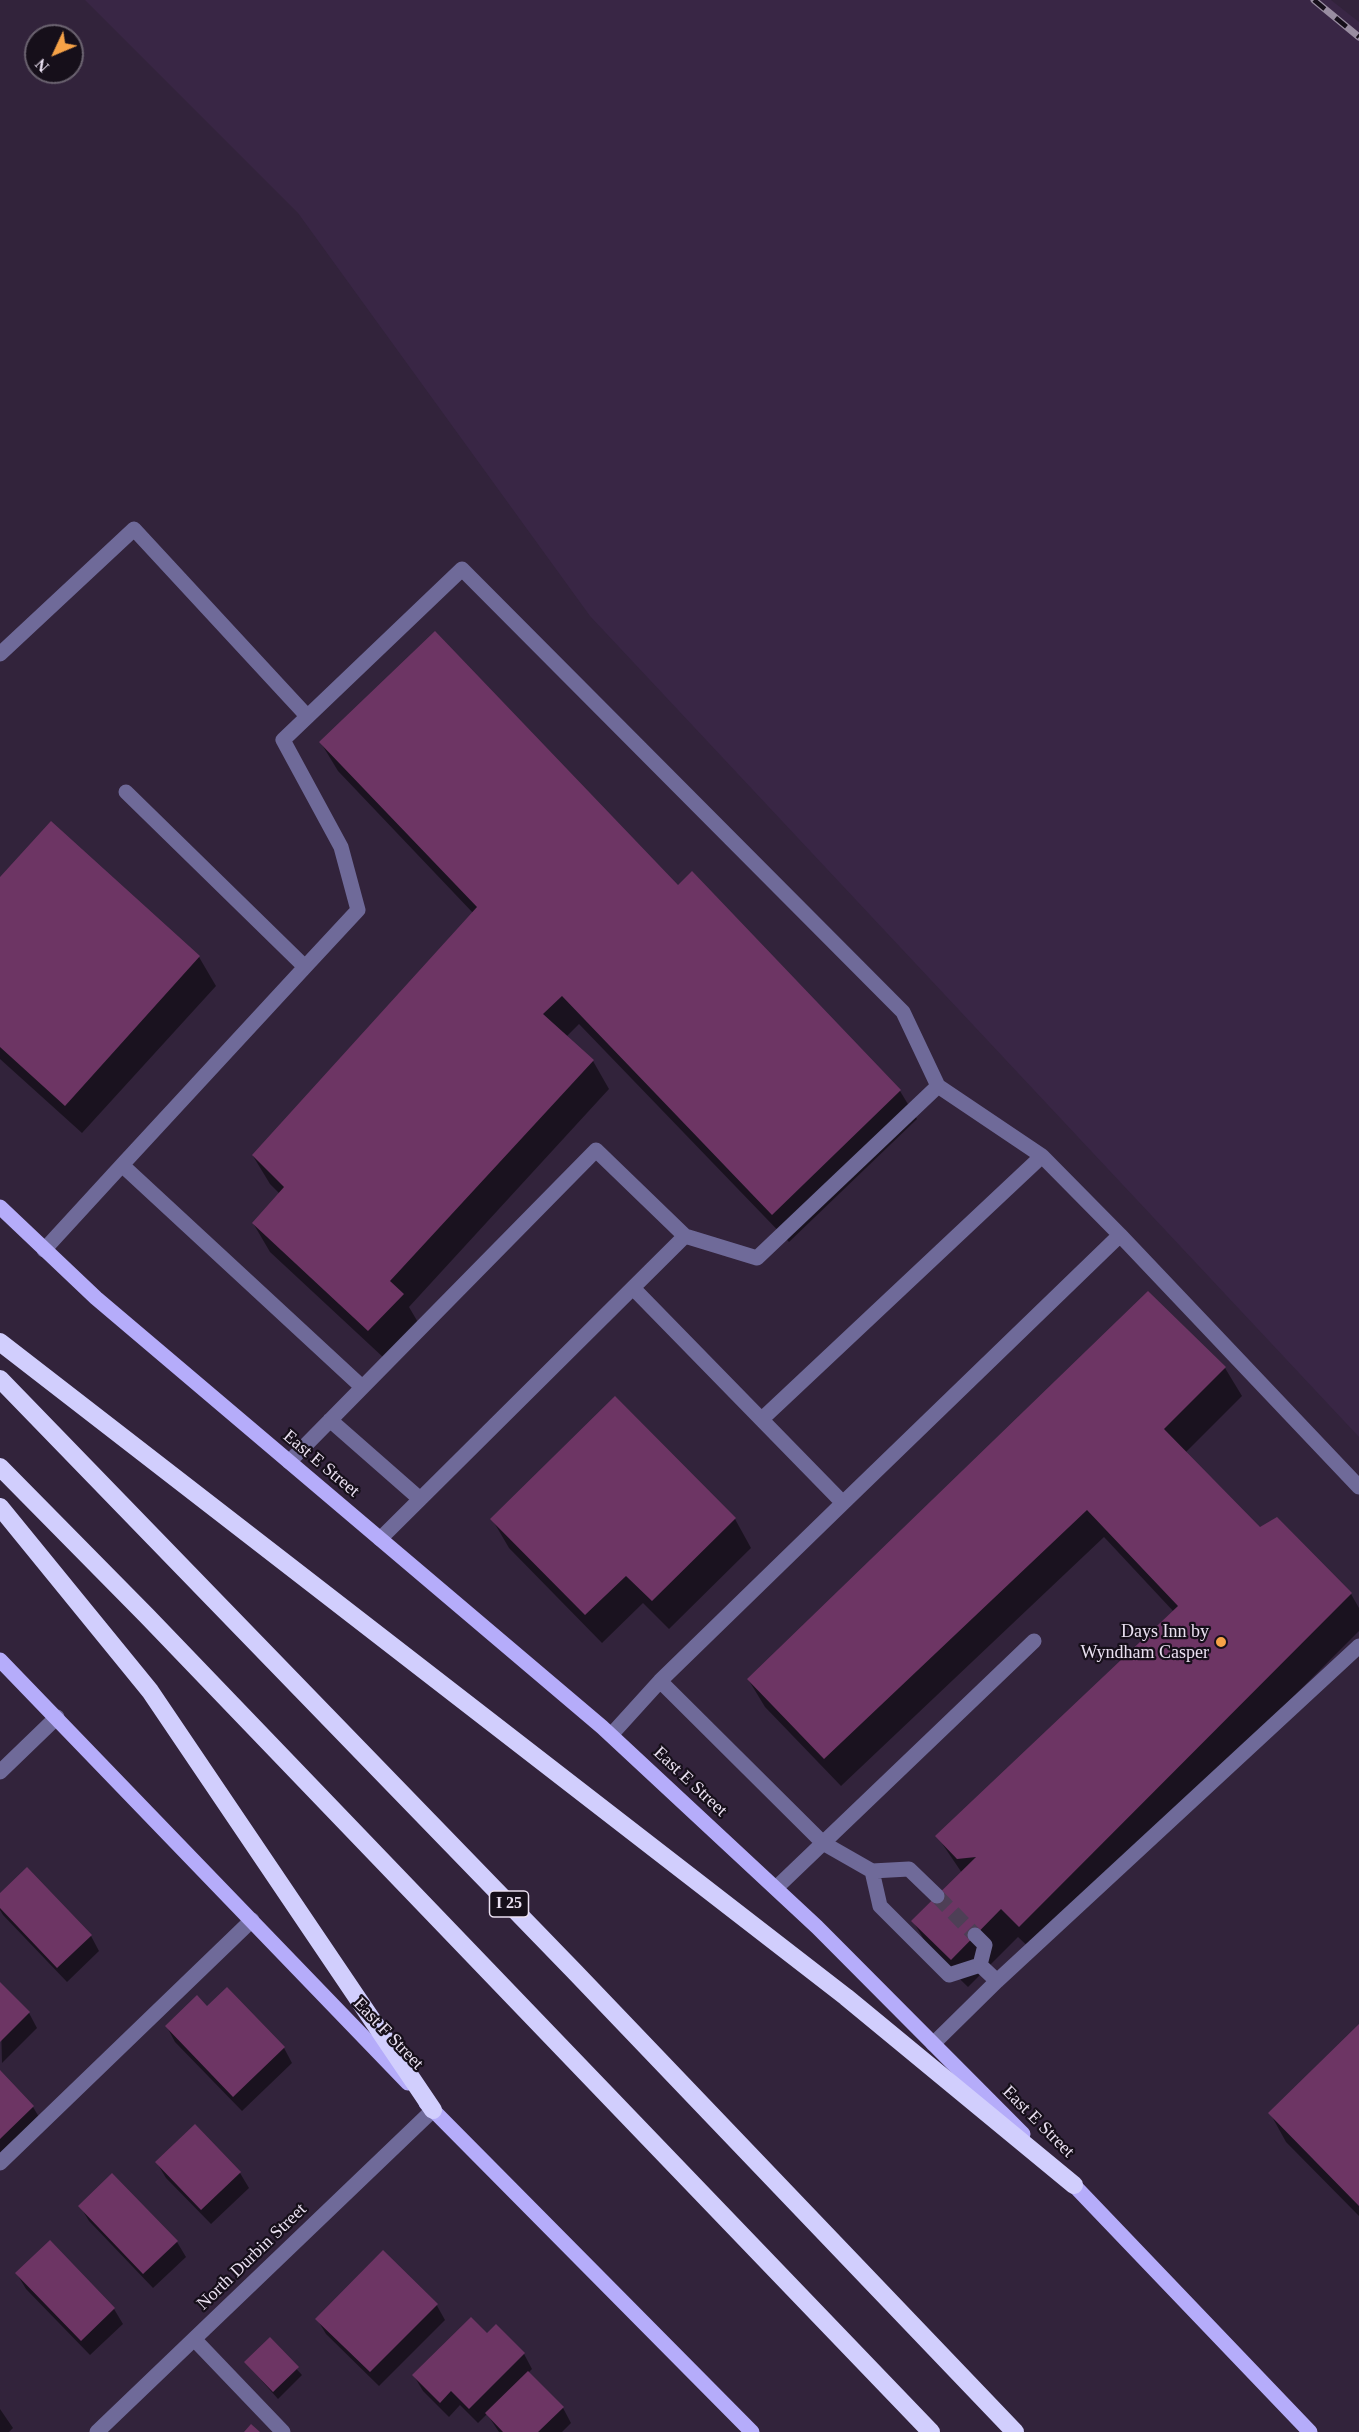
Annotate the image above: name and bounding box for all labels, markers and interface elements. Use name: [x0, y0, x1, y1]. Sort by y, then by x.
north arrow: [24, 24, 84, 84]
text: N: [32, 55, 52, 76]
street label: East E Street: [278, 1426, 364, 1502]
place label: Days Inn by Wyndham Casper: [1081, 1621, 1209, 1664]
marker: Days Inn by Wyndham Casper: [1214, 1635, 1228, 1649]
street label: East E Street: [649, 1742, 731, 1822]
road number: I 25: [490, 1891, 528, 1917]
street label: East F Street: [348, 1993, 428, 2075]
street label: East E Street: [997, 2081, 1079, 2163]
street label: North Durbin Street: [193, 2199, 311, 2315]

